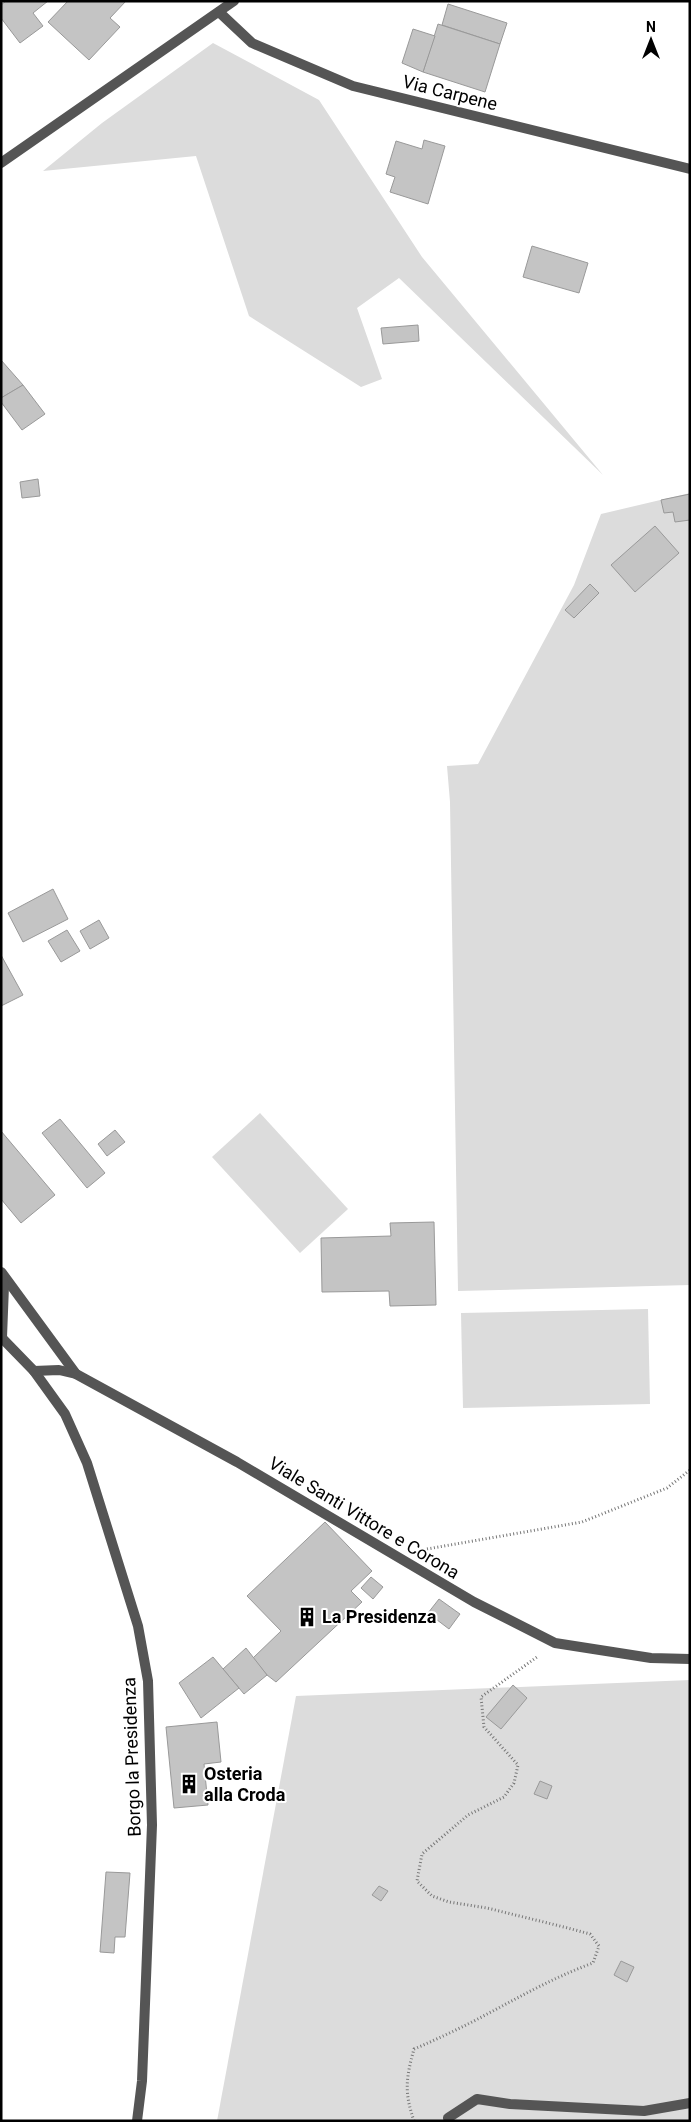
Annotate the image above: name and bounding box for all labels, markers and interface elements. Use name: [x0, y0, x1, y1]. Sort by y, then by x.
north arrow: [626, 15, 676, 65]
text: N: [646, 19, 656, 35]
street label: Via Carpene: [401, 71, 500, 114]
street label: Viale Santi Vittore e Corona: [265, 1452, 463, 1583]
building icon: La Presidenza: [296, 1606, 318, 1628]
place label: La Presidenza: [322, 1606, 437, 1627]
street label: Borgo la Presidenza: [118, 1677, 145, 1837]
place label: Osteria alla Croda: [204, 1763, 286, 1805]
building icon: Osteria alla Croda: [178, 1773, 200, 1795]

